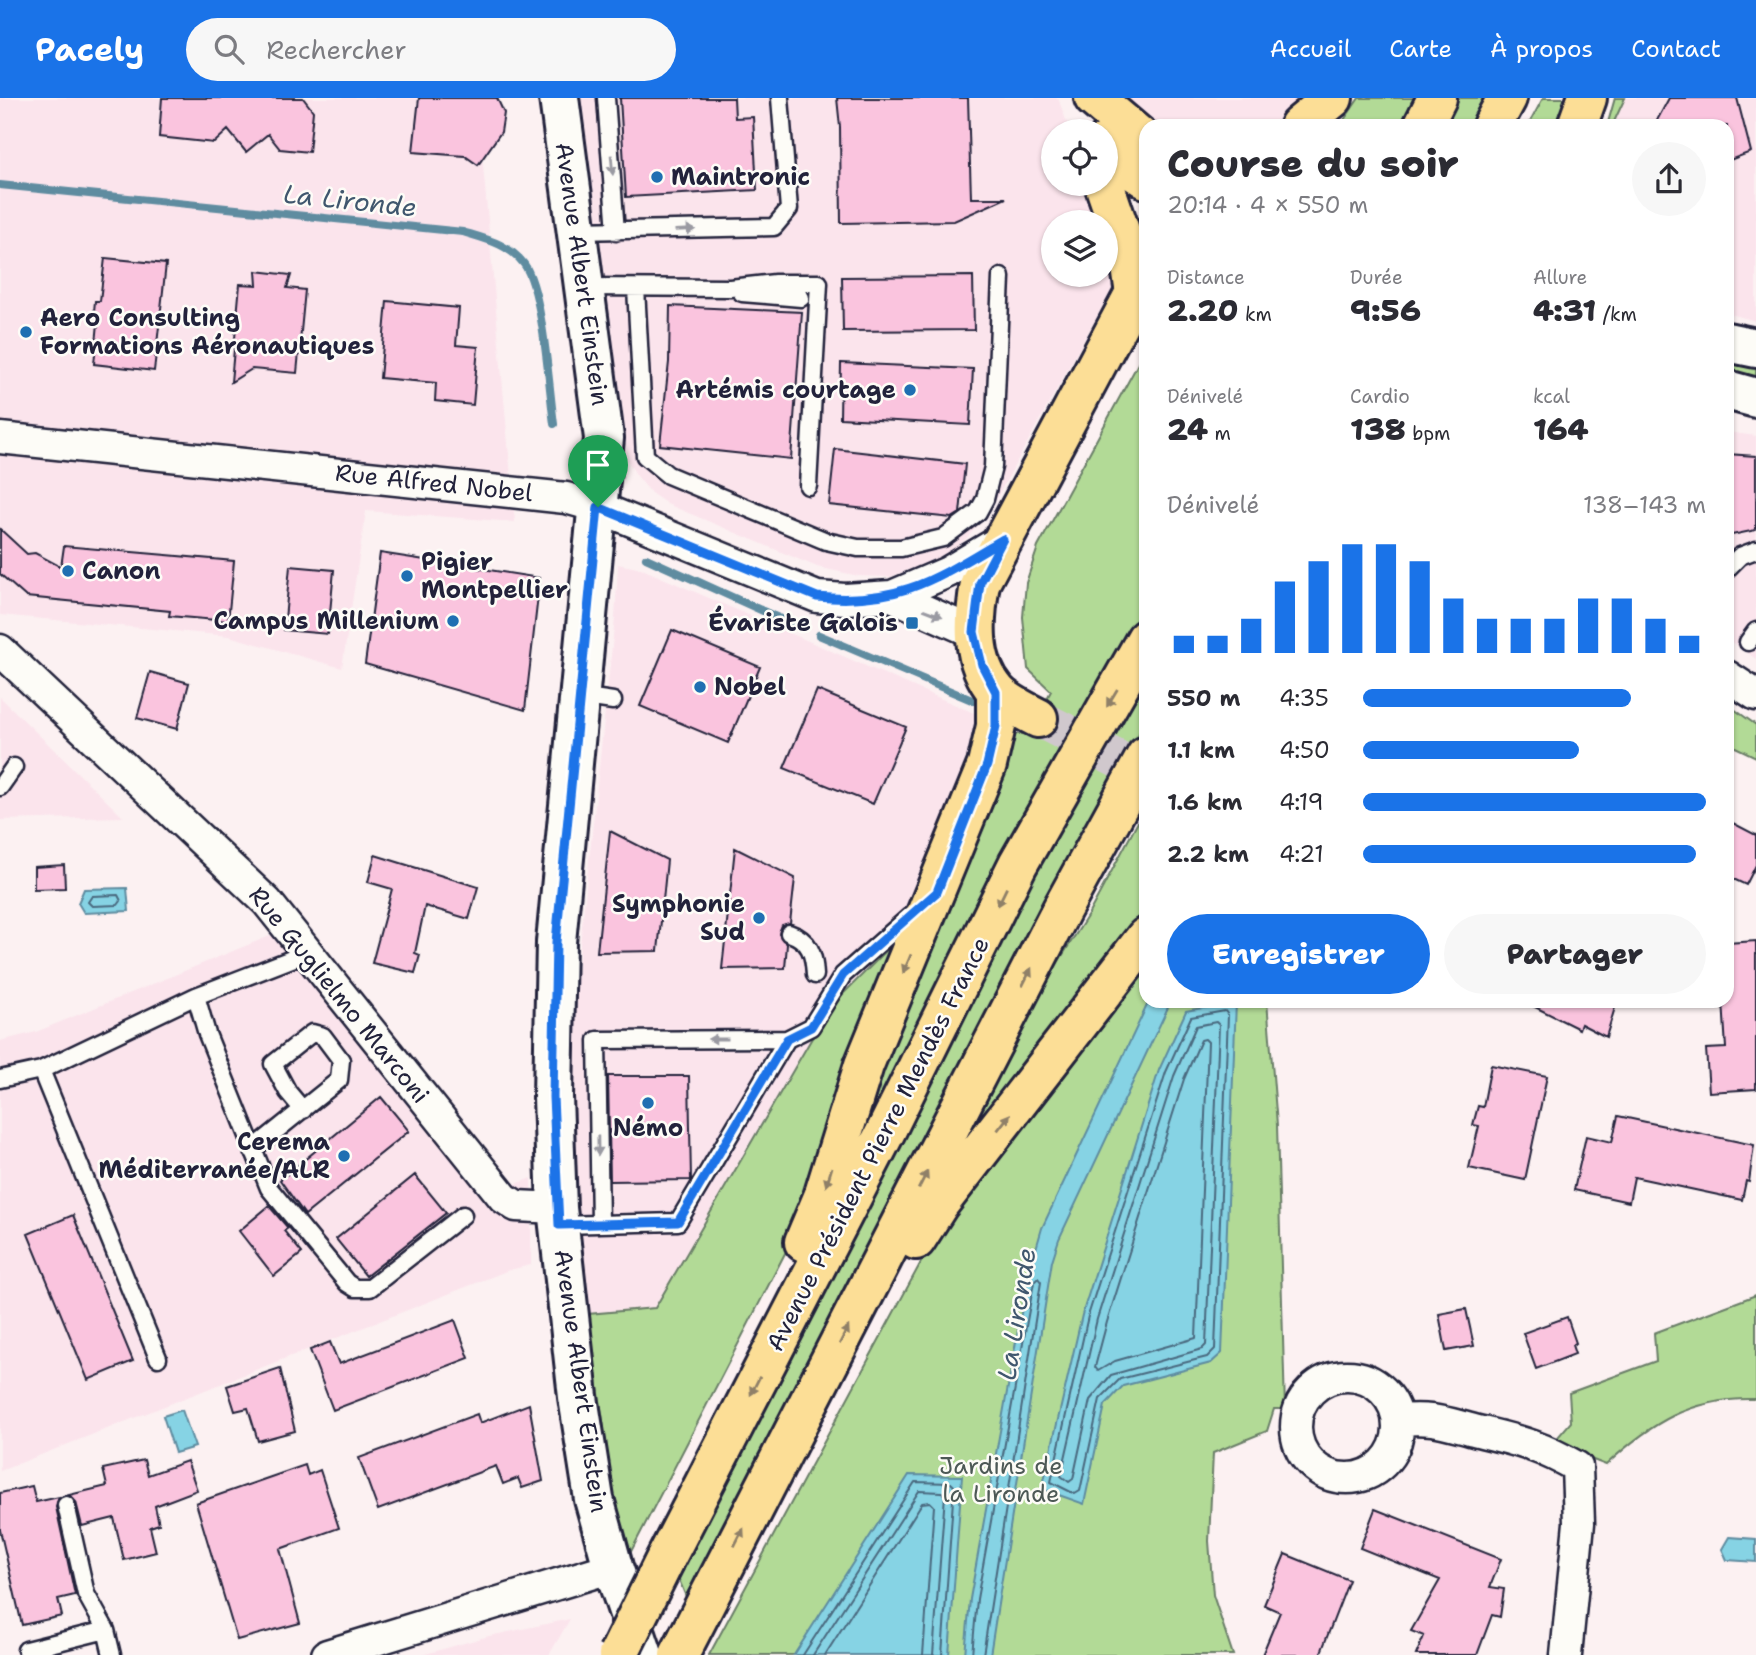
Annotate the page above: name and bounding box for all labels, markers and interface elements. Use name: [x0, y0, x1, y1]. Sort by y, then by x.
search box: [186, 18, 676, 81]
text: Pacely: [35, 27, 144, 72]
icon: search: [210, 30, 248, 68]
text: Rechercher: [266, 32, 406, 67]
text: Accueil: [1270, 33, 1351, 65]
text: Carte: [1389, 33, 1452, 65]
text: À propos: [1490, 33, 1593, 65]
text: Contact: [1631, 33, 1721, 65]
map controls: [1041, 119, 1118, 287]
button: locate: [1041, 119, 1118, 196]
text: Course du soir: [1167, 138, 1459, 189]
street label: Avenue Albert Einstein: [548, 140, 616, 408]
button: share: [1632, 142, 1706, 216]
one-way arrow: [607, 154, 618, 176]
place label: Maintronic: [671, 161, 810, 193]
marker: Maintronic: [649, 169, 665, 185]
water label: La Lironde: [282, 176, 418, 224]
text: 20:14 · 4 × 550 m: [1167, 190, 1368, 220]
button: layers: [1041, 210, 1118, 287]
one-way arrow: [674, 224, 696, 236]
text: Distance: [1167, 265, 1245, 290]
text: Durée: [1350, 265, 1403, 290]
text: Allure: [1533, 265, 1587, 290]
text: 2.20: [1167, 290, 1239, 331]
text: 9:56: [1350, 290, 1421, 331]
text: 4:31: [1533, 290, 1596, 331]
place label: Aero Consulting Formations Aéronautiques: [40, 302, 374, 362]
text: km: [1239, 302, 1272, 327]
text: /km: [1596, 302, 1637, 327]
marker: Aero Consulting Formations Aéronautiques: [18, 324, 34, 340]
place label: Artémis courtage: [676, 374, 896, 406]
marker: Artémis courtage: [902, 382, 918, 398]
text: Dénivelé: [1167, 384, 1243, 409]
text: Cardio: [1350, 384, 1410, 409]
text: kcal: [1533, 384, 1570, 409]
text: 24: [1167, 409, 1208, 450]
text: 138: [1350, 409, 1406, 450]
text: 164: [1533, 409, 1589, 450]
text: m: [1208, 421, 1231, 446]
text: bpm: [1406, 421, 1450, 446]
pin: [568, 435, 628, 507]
icon: arrive: [579, 446, 617, 484]
street label: Rue Alfred Nobel: [334, 457, 535, 509]
text: Dénivelé: [1167, 490, 1259, 520]
text: 138–143 m: [1583, 490, 1706, 520]
place label: Pigier Montpellier: [421, 546, 568, 606]
place label: Canon: [82, 555, 160, 587]
marker: Canon: [60, 563, 76, 579]
marker: Pigier Montpellier: [399, 568, 415, 584]
place label: Campus Millenium: [213, 605, 439, 637]
place label: Évariste Galois: [708, 605, 898, 639]
one-way arrow: [923, 607, 944, 618]
marker: Campus Millenium: [445, 613, 461, 629]
marker: Évariste Galois: [904, 615, 920, 631]
place label: Nobel: [714, 671, 786, 703]
marker: Nobel: [692, 679, 708, 695]
text: 550 m: [1167, 683, 1240, 713]
text: 4:35: [1279, 683, 1329, 713]
one-way arrow: [1105, 688, 1118, 707]
text: 1.1 km: [1167, 735, 1235, 765]
text: 4:50: [1279, 735, 1330, 765]
text: 1.6 km: [1167, 787, 1242, 817]
text: 4:19: [1279, 787, 1324, 817]
text: 2.2 km: [1167, 839, 1249, 869]
text: 4:21: [1279, 839, 1324, 869]
street label: Rue Guglielmo Marconi: [241, 880, 437, 1110]
one-way arrow: [997, 887, 1008, 907]
place label: Symphonie Sud: [612, 888, 745, 948]
marker: Symphonie Sud: [751, 910, 767, 926]
button: Enregistrer: [1167, 914, 1430, 994]
button: Partager: [1444, 914, 1706, 994]
street label: Avenue Président Pierre Mendès France: [759, 931, 997, 1357]
one-way arrow: [901, 953, 912, 974]
one-way arrow: [1021, 967, 1033, 987]
one-way arrow: [707, 1033, 729, 1045]
marker: Némo: [640, 1095, 656, 1111]
place label: Némo: [613, 1112, 683, 1144]
one-way arrow: [996, 1113, 1010, 1131]
place label: Cerema Méditerranée/ALR: [99, 1126, 331, 1186]
one-way arrow: [593, 1135, 604, 1157]
marker: Cerema Méditerranée/ALR: [336, 1148, 352, 1164]
one-way arrow: [823, 1167, 834, 1188]
one-way arrow: [918, 1170, 929, 1190]
water label: La Lironde: [988, 1245, 1044, 1383]
street label: Avenue Albert Einstein: [547, 1247, 615, 1515]
one-way arrow: [838, 1325, 849, 1345]
one-way arrow: [750, 1376, 761, 1396]
park label: Jardins de la Lironde: [939, 1450, 1063, 1510]
one-way arrow: [734, 1527, 745, 1547]

